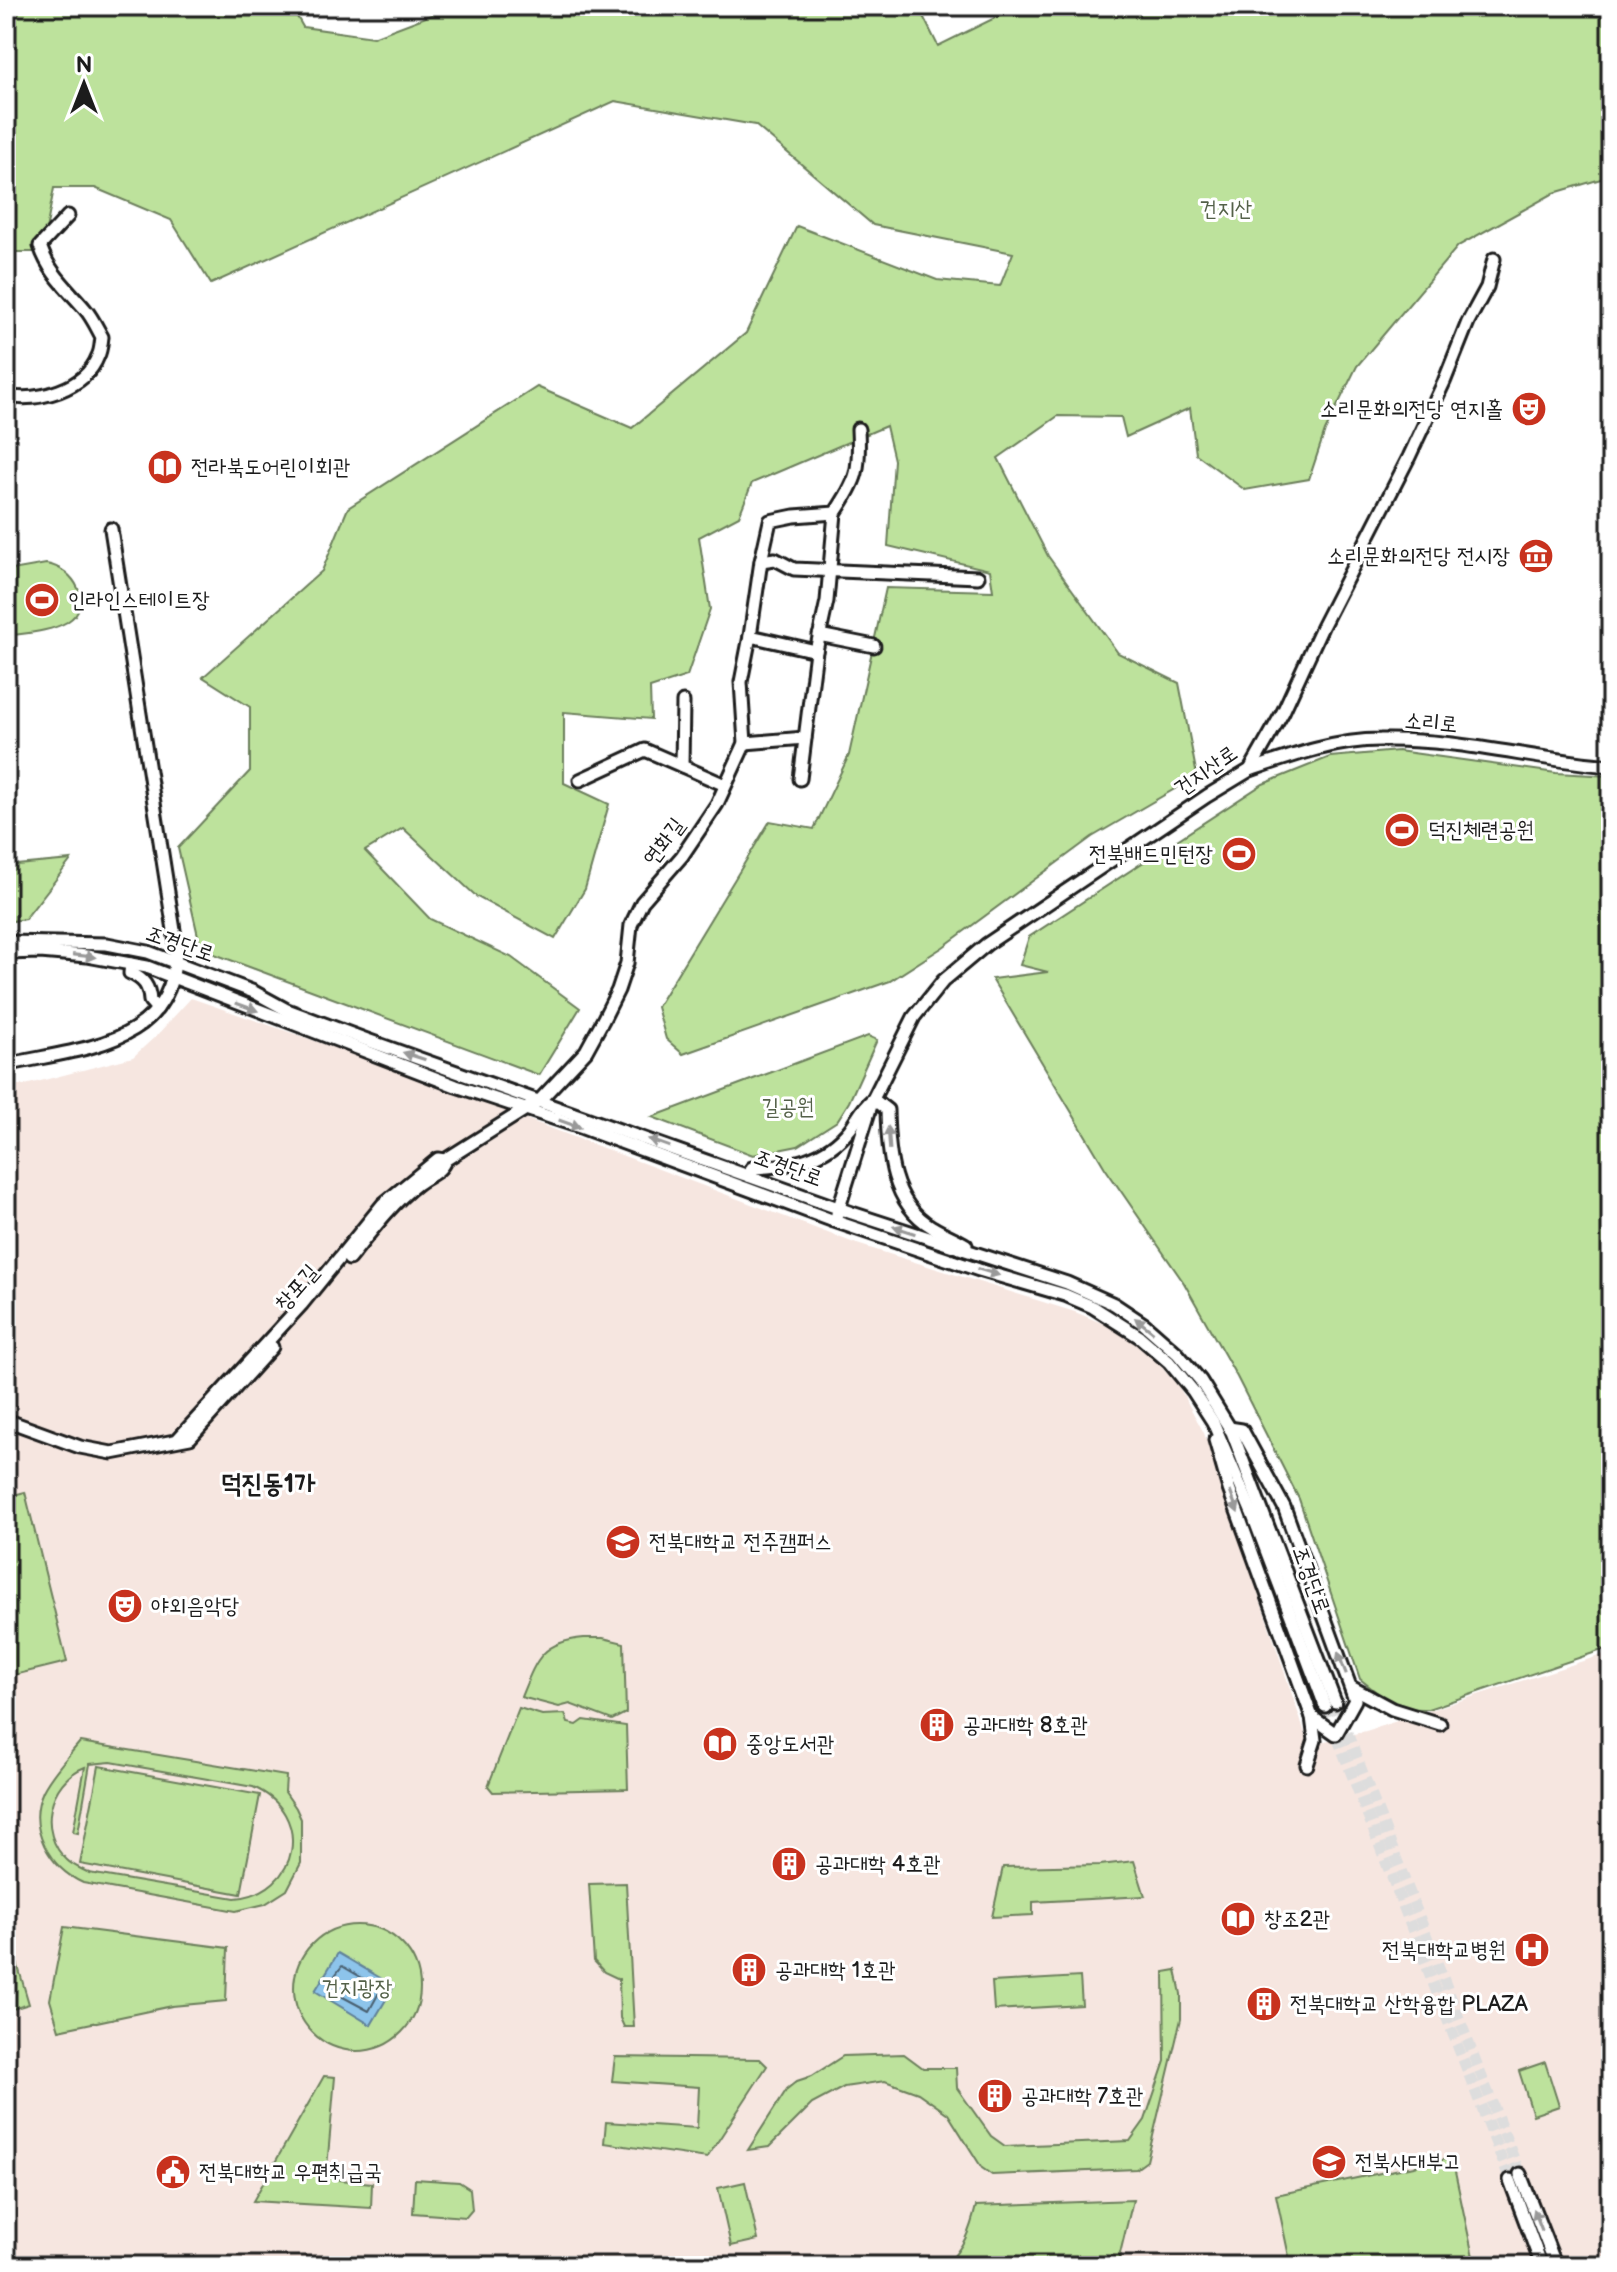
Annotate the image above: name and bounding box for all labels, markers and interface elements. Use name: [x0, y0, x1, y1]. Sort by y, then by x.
north arrow: [44, 44, 124, 124]
text: N: [76, 52, 92, 79]
park label: 건지산: [1199, 196, 1253, 223]
theatre icon: 소리문화의전당 연지홀: [1510, 390, 1548, 428]
place label: 소리문화의전당 연지홀: [1320, 396, 1503, 423]
library icon: 전라북도어린이회관: [146, 448, 184, 486]
place label: 전라북도어린이회관: [191, 454, 350, 481]
museum icon: 소리문화의전당 전시장: [1517, 537, 1555, 575]
place label: 소리문화의전당 전시장: [1327, 543, 1510, 570]
sports icon: 인라인스테이트장: [23, 581, 61, 619]
place label: 인라인스테이트장: [68, 587, 210, 614]
street label: 소리로: [1403, 707, 1459, 739]
street label: 건지산로: [1169, 740, 1243, 802]
sports icon: 덕진체련공원: [1383, 811, 1421, 849]
street label: 연화길: [637, 812, 691, 871]
place label: 덕진체련공원: [1428, 817, 1534, 844]
sports icon: 전북배드민턴장: [1220, 835, 1258, 873]
place label: 전북배드민턴장: [1089, 841, 1213, 868]
street label: 조경단로: [142, 920, 218, 968]
one-way arrow: [72, 950, 97, 963]
one-way arrow: [235, 1001, 259, 1014]
one-way arrow: [402, 1049, 426, 1062]
park label: 길공원: [761, 1094, 815, 1121]
one-way arrow: [559, 1118, 583, 1130]
one-way arrow: [882, 1125, 895, 1150]
one-way arrow: [647, 1136, 671, 1149]
street label: 조경단로: [750, 1143, 826, 1193]
one-way arrow: [892, 1223, 916, 1235]
street label: 창포길: [269, 1259, 325, 1317]
one-way arrow: [977, 1266, 1001, 1279]
one-way arrow: [1134, 1318, 1154, 1334]
district label: 덕진동1가: [221, 1469, 315, 1500]
one-way arrow: [1228, 1490, 1240, 1514]
school or university icon: 전북대학교 전주캠퍼스: [604, 1523, 642, 1561]
place label: 전북대학교 전주캠퍼스: [649, 1529, 832, 1556]
street label: 조경단로: [1286, 1542, 1336, 1618]
theatre icon: 야외음악당: [106, 1587, 144, 1625]
place label: 야외음악당: [151, 1593, 240, 1620]
one-way arrow: [1335, 1650, 1348, 1674]
building icon: 공과대학 8호관: [918, 1706, 956, 1744]
place label: 공과대학 8호관: [963, 1712, 1088, 1739]
library icon: 중앙도서관: [701, 1725, 739, 1763]
place label: 중앙도서관: [746, 1731, 835, 1758]
building icon: 공과대학 4호관: [770, 1845, 808, 1883]
place label: 공과대학 4호관: [815, 1851, 941, 1878]
library icon: 창조2관: [1219, 1900, 1257, 1938]
place label: 창조2관: [1264, 1906, 1330, 1933]
hospital icon: 전북대학교병원: [1513, 1931, 1551, 1969]
place label: 전북대학교병원: [1382, 1937, 1506, 1964]
building icon: 공과대학 1호관: [730, 1951, 768, 1989]
place label: 공과대학 1호관: [775, 1957, 896, 1984]
park label: 건지광장: [322, 1975, 393, 2002]
building icon: 전북대학교 산학융합 PLAZA: [1245, 1985, 1283, 2023]
place label: 전북대학교 산학융합 PLAZA: [1290, 1991, 1529, 2018]
building icon: 공과대학 7호관: [976, 2077, 1014, 2115]
place label: 공과대학 7호관: [1021, 2083, 1143, 2110]
school or university icon: 전북사대부고: [1310, 2143, 1348, 2181]
place label: 전북사대부고: [1355, 2149, 1461, 2176]
public building icon: 전북대학교 우편취급국: [154, 2153, 192, 2191]
place label: 전북대학교 우편취급국: [199, 2159, 382, 2186]
one-way arrow: [1531, 2208, 1544, 2232]

